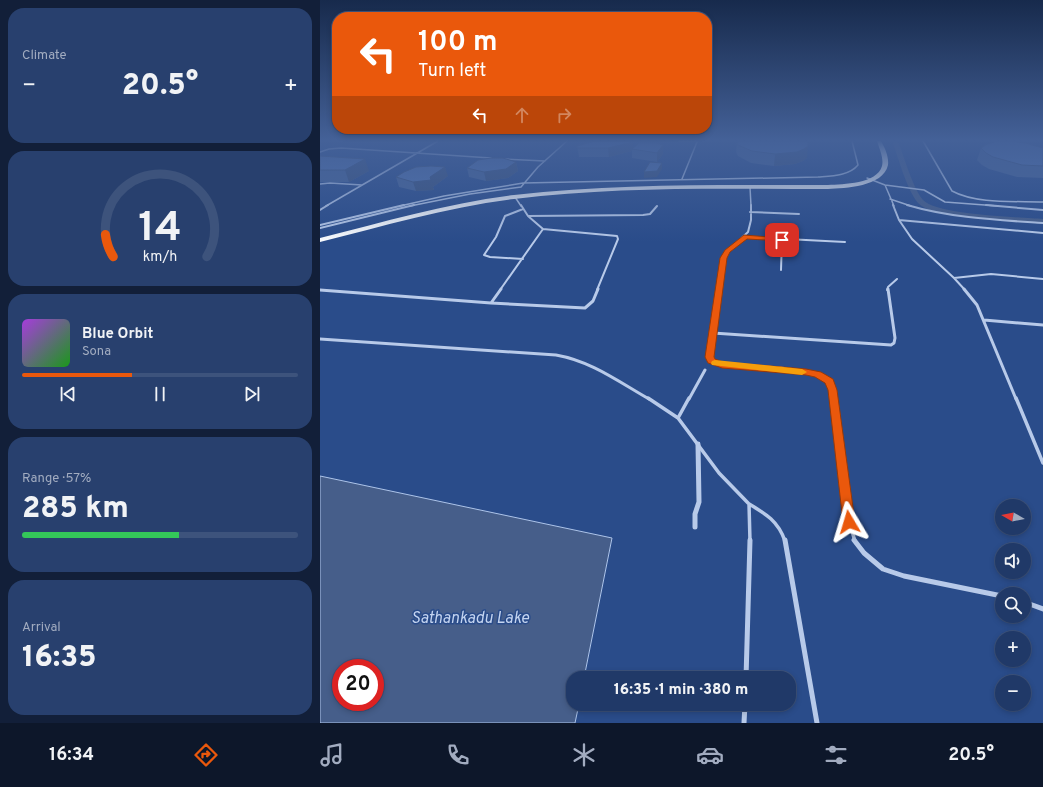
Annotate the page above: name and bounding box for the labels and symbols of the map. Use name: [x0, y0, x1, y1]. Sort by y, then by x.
pin: [765, 223, 799, 257]
north arrow: [995, 499, 1031, 535]
position arrow: [828, 501, 870, 543]
water label: Sathankadu Lake: [411, 609, 530, 629]
speed limit sign: 20: [332, 659, 384, 711]

